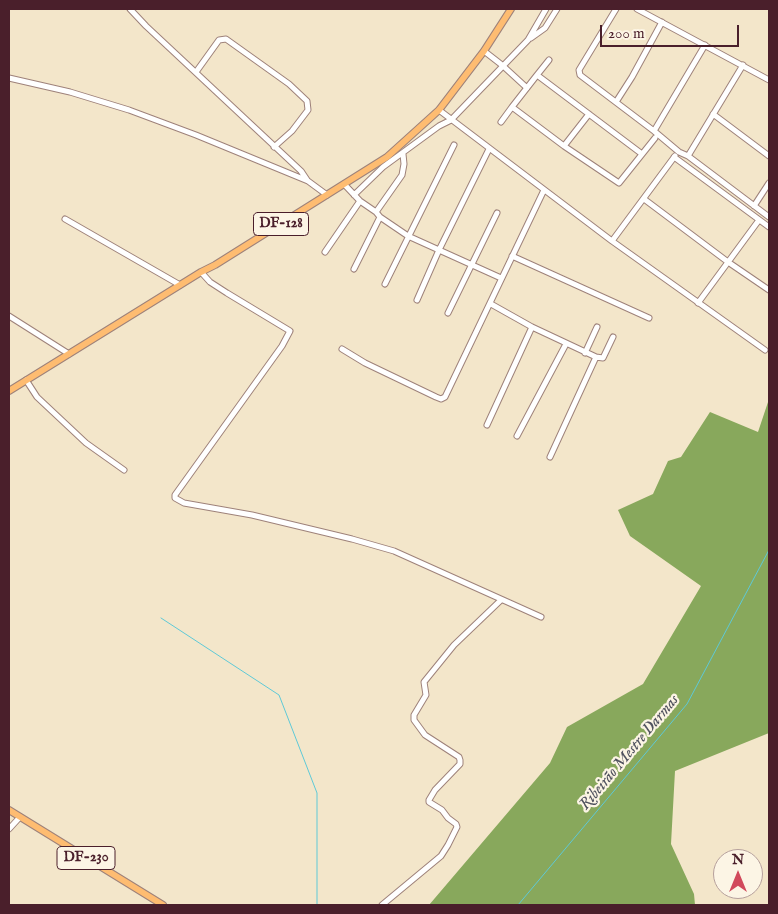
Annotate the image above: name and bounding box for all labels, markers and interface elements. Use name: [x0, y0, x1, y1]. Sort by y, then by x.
scale bar: [603, 15, 742, 47]
text: 200 m: [608, 24, 645, 43]
road number: DF-128: [254, 212, 308, 235]
water label: Ribeirão Mestre Darmas: [576, 691, 684, 815]
road number: DF-230: [57, 846, 115, 870]
north arrow: [713, 849, 763, 899]
text: N: [732, 851, 744, 869]

